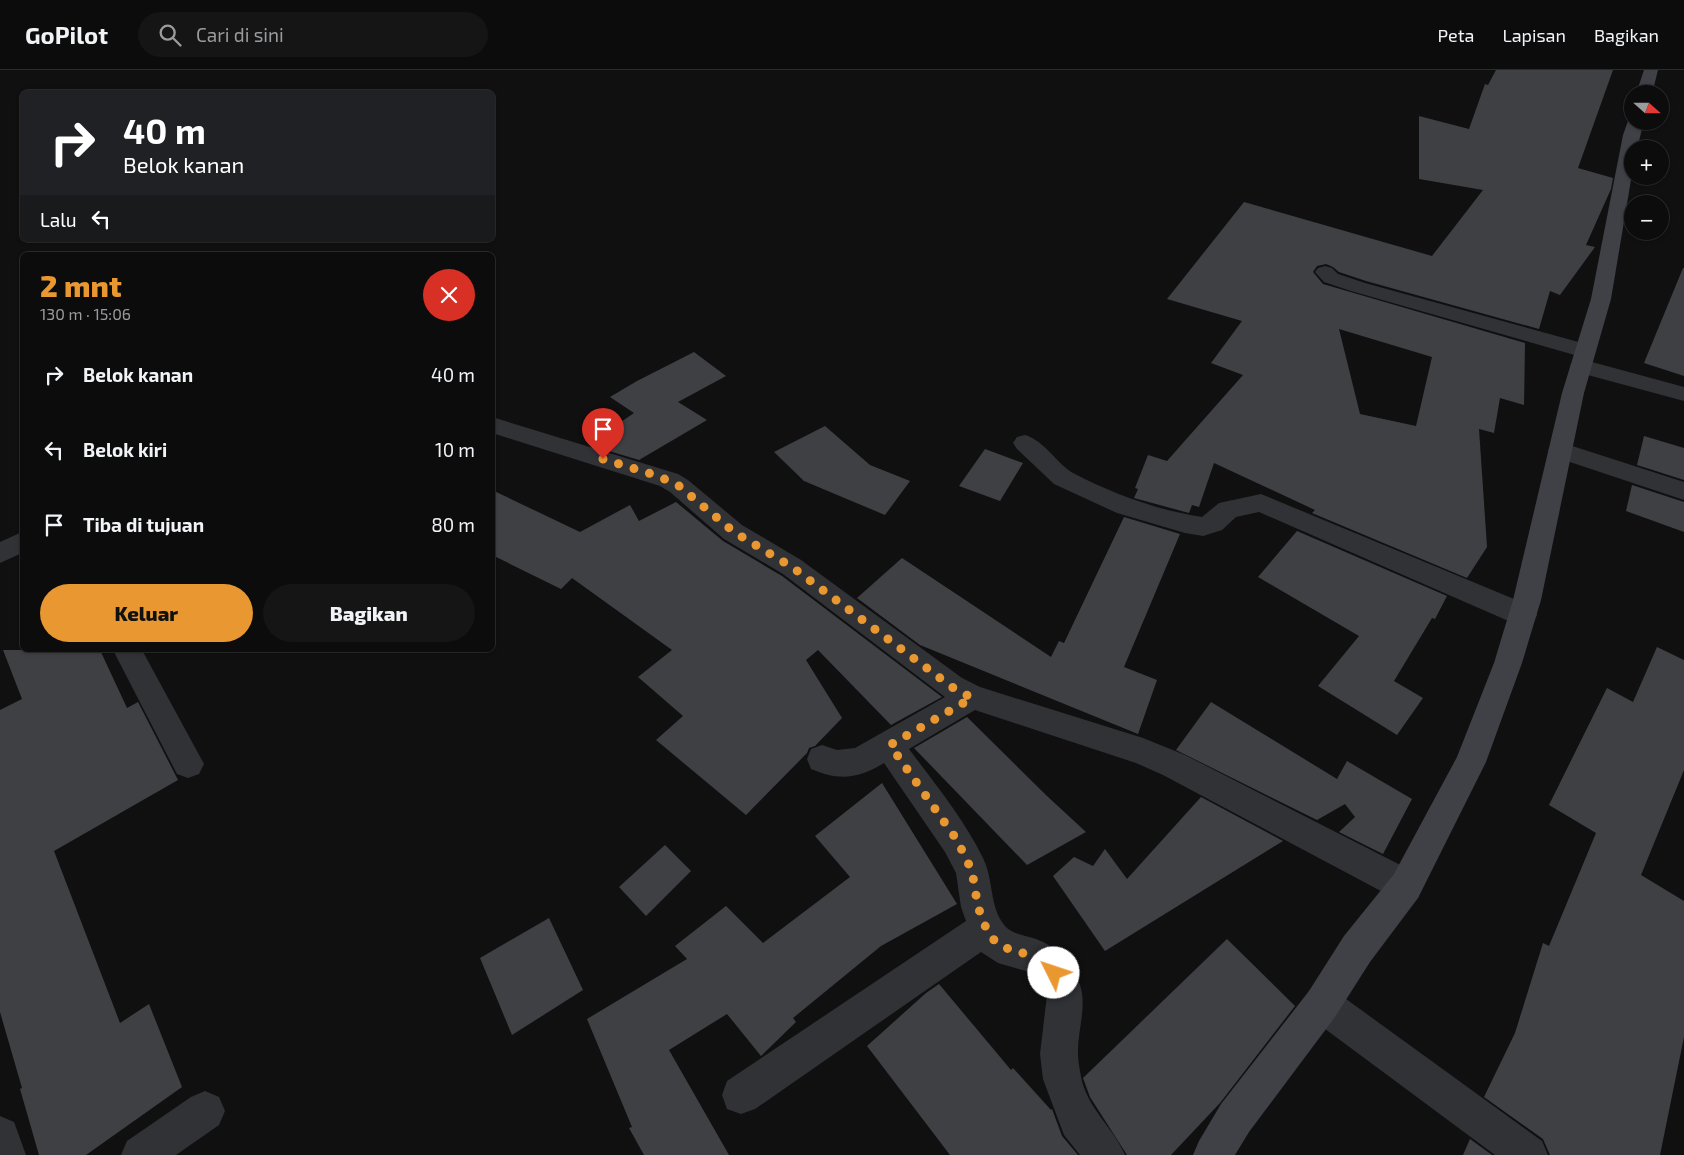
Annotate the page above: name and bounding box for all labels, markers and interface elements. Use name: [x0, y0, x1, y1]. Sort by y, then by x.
search box: [138, 12, 488, 57]
text: GoPilot: [25, 20, 108, 49]
icon: search: [156, 21, 184, 49]
text: Cari di sini: [196, 23, 284, 46]
text: Peta: [1437, 24, 1474, 46]
text: Lapisan: [1502, 24, 1566, 46]
text: Bagikan: [1594, 24, 1659, 46]
north arrow: [1624, 85, 1669, 130]
map controls: [1624, 85, 1669, 240]
text: 40 m: [123, 109, 206, 151]
icon: right: [40, 110, 105, 175]
button: +: [1624, 140, 1669, 185]
text: Belok kanan: [123, 151, 244, 177]
button: −: [1624, 195, 1669, 240]
icon: left: [87, 205, 115, 233]
text: Lalu: [40, 208, 77, 231]
text: 2 mnt: [40, 267, 122, 303]
button: close: [423, 269, 475, 321]
text: 130 m · 15:06: [40, 304, 131, 323]
icon: right: [40, 361, 68, 389]
text: Belok kanan: [83, 363, 193, 386]
text: 40 m: [431, 363, 475, 386]
pin: [582, 408, 624, 459]
icon: arrive: [589, 415, 617, 443]
icon: left: [40, 436, 68, 464]
text: Belok kiri: [83, 438, 167, 461]
text: 10 m: [435, 438, 475, 461]
icon: arrive: [40, 511, 68, 539]
text: Tiba di tujuan: [83, 513, 204, 536]
text: 80 m: [431, 513, 475, 536]
button: Keluar: [40, 584, 253, 642]
button: Bagikan: [263, 584, 475, 642]
position arrow: [1027, 946, 1079, 998]

